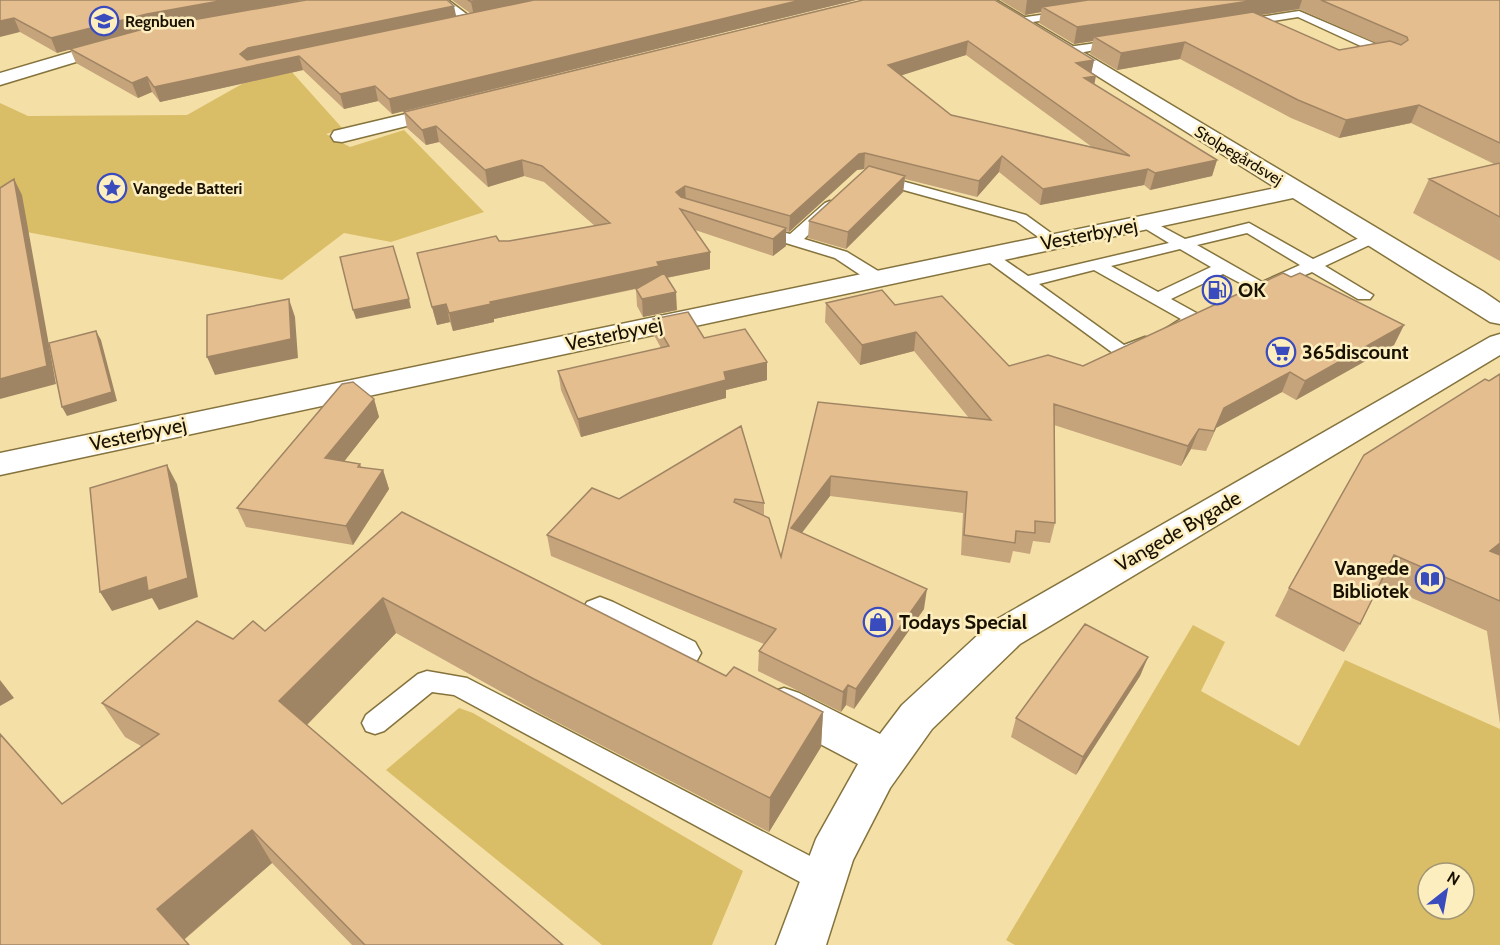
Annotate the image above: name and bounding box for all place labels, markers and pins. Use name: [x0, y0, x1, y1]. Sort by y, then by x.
school or university icon: Regnbuen: [88, 5, 120, 37]
place label: Regnbuen: [125, 12, 195, 31]
place icon: Vangede Batteri: [96, 172, 128, 204]
place label: Vangede Batteri: [133, 179, 242, 198]
fuel station icon: OK: [1201, 274, 1233, 306]
place label: OK: [1238, 278, 1266, 302]
supermarket icon: 365discount: [1265, 336, 1297, 368]
place label: 365discount: [1302, 340, 1409, 364]
place label: Vangede Bibliotek: [1332, 556, 1409, 603]
library icon: Vangede Bibliotek: [1414, 563, 1446, 595]
shop icon: Todays Special: [862, 606, 894, 638]
place label: Todays Special: [899, 610, 1027, 634]

